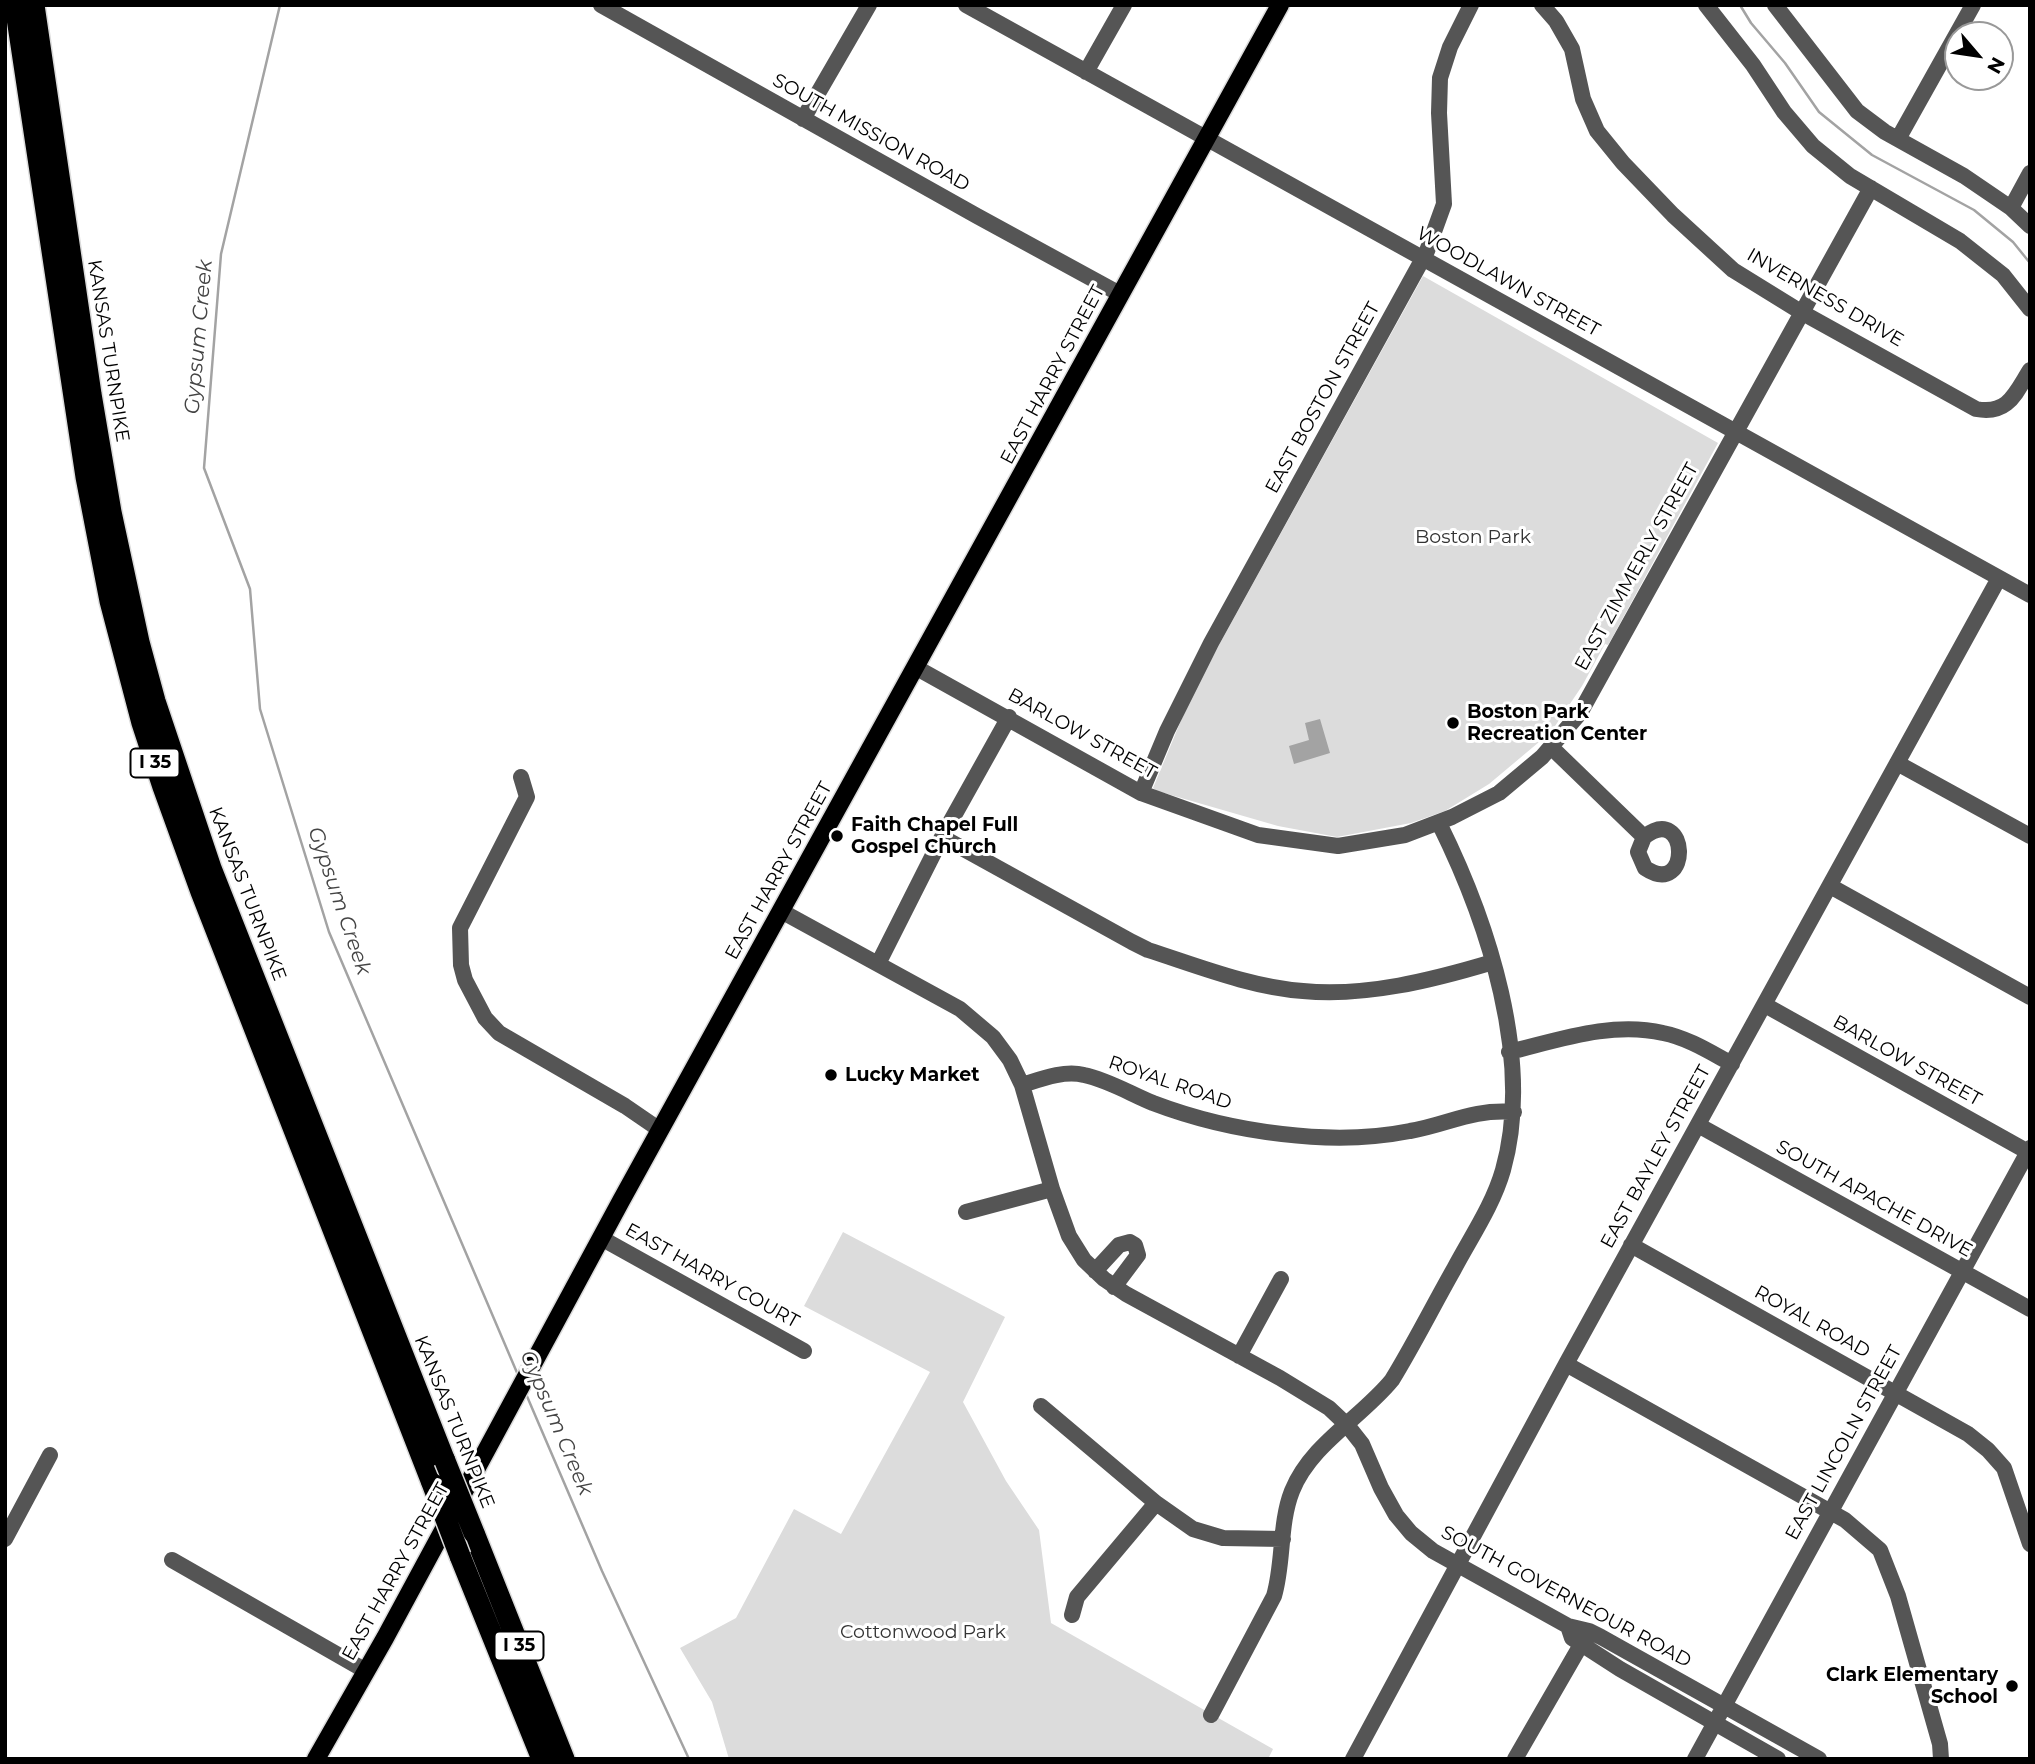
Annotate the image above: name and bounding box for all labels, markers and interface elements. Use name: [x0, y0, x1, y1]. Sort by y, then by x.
north arrow: [1944, 21, 2014, 91]
text: N: [1982, 53, 2010, 78]
street label: SOUTH MISSION ROAD: [768, 69, 974, 197]
street label: WOODLAWN STREET: [1412, 222, 1604, 342]
street label: INVERNESS DRIVE: [1742, 244, 1908, 352]
street label: KANSAS TURNPIKE: [82, 258, 134, 444]
water label: Gypsum Creek: [180, 259, 218, 415]
street label: EAST HARRY STREET: [996, 282, 1110, 468]
street label: EAST BOSTON STREET: [1261, 298, 1385, 498]
street label: EAST ZIMMERLY STREET: [1570, 459, 1704, 675]
park label: Boston Park: [1415, 526, 1531, 548]
street label: BARLOW STREET: [1004, 684, 1160, 784]
place label: Boston Park Recreation Center: [1467, 701, 1647, 745]
marker: Boston Park Recreation Center: [1445, 715, 1461, 731]
road number: I 35: [130, 748, 180, 778]
street label: EAST HARRY STREET: [721, 778, 837, 964]
street label: KANSAS TURNPIKE: [203, 804, 291, 984]
place label: Faith Chapel Full Gospel Church: [851, 814, 1018, 858]
water label: Gypsum Creek: [302, 824, 376, 978]
marker: Faith Chapel Full Gospel Church: [829, 828, 845, 844]
street label: BARLOW STREET: [1829, 1011, 1985, 1111]
street label: ROYAL ROAD: [1105, 1051, 1235, 1115]
street label: EAST BAYLEY STREET: [1596, 1062, 1716, 1252]
place label: Lucky Market: [845, 1064, 980, 1086]
marker: Lucky Market: [823, 1067, 839, 1083]
street label: SOUTH APACHE DRIVE: [1772, 1136, 1976, 1262]
street label: EAST HARRY COURT: [621, 1219, 803, 1333]
street label: ROYAL ROAD: [1750, 1281, 1874, 1363]
street label: KANSAS TURNPIKE: [409, 1332, 499, 1512]
street label: EAST LINCOLN STREET: [1781, 1342, 1907, 1544]
water label: Gypsum Creek: [514, 1347, 598, 1499]
street label: EAST HARRY STREET: [338, 1479, 454, 1665]
street label: SOUTH GOVERNEOUR ROAD: [1437, 1521, 1695, 1673]
park label: Cottonwood Park: [840, 1621, 1006, 1643]
road number: I 35: [494, 1632, 544, 1660]
place label: Clark Elementary School: [1826, 1664, 1998, 1708]
marker: Clark Elementary School: [2004, 1678, 2020, 1694]

